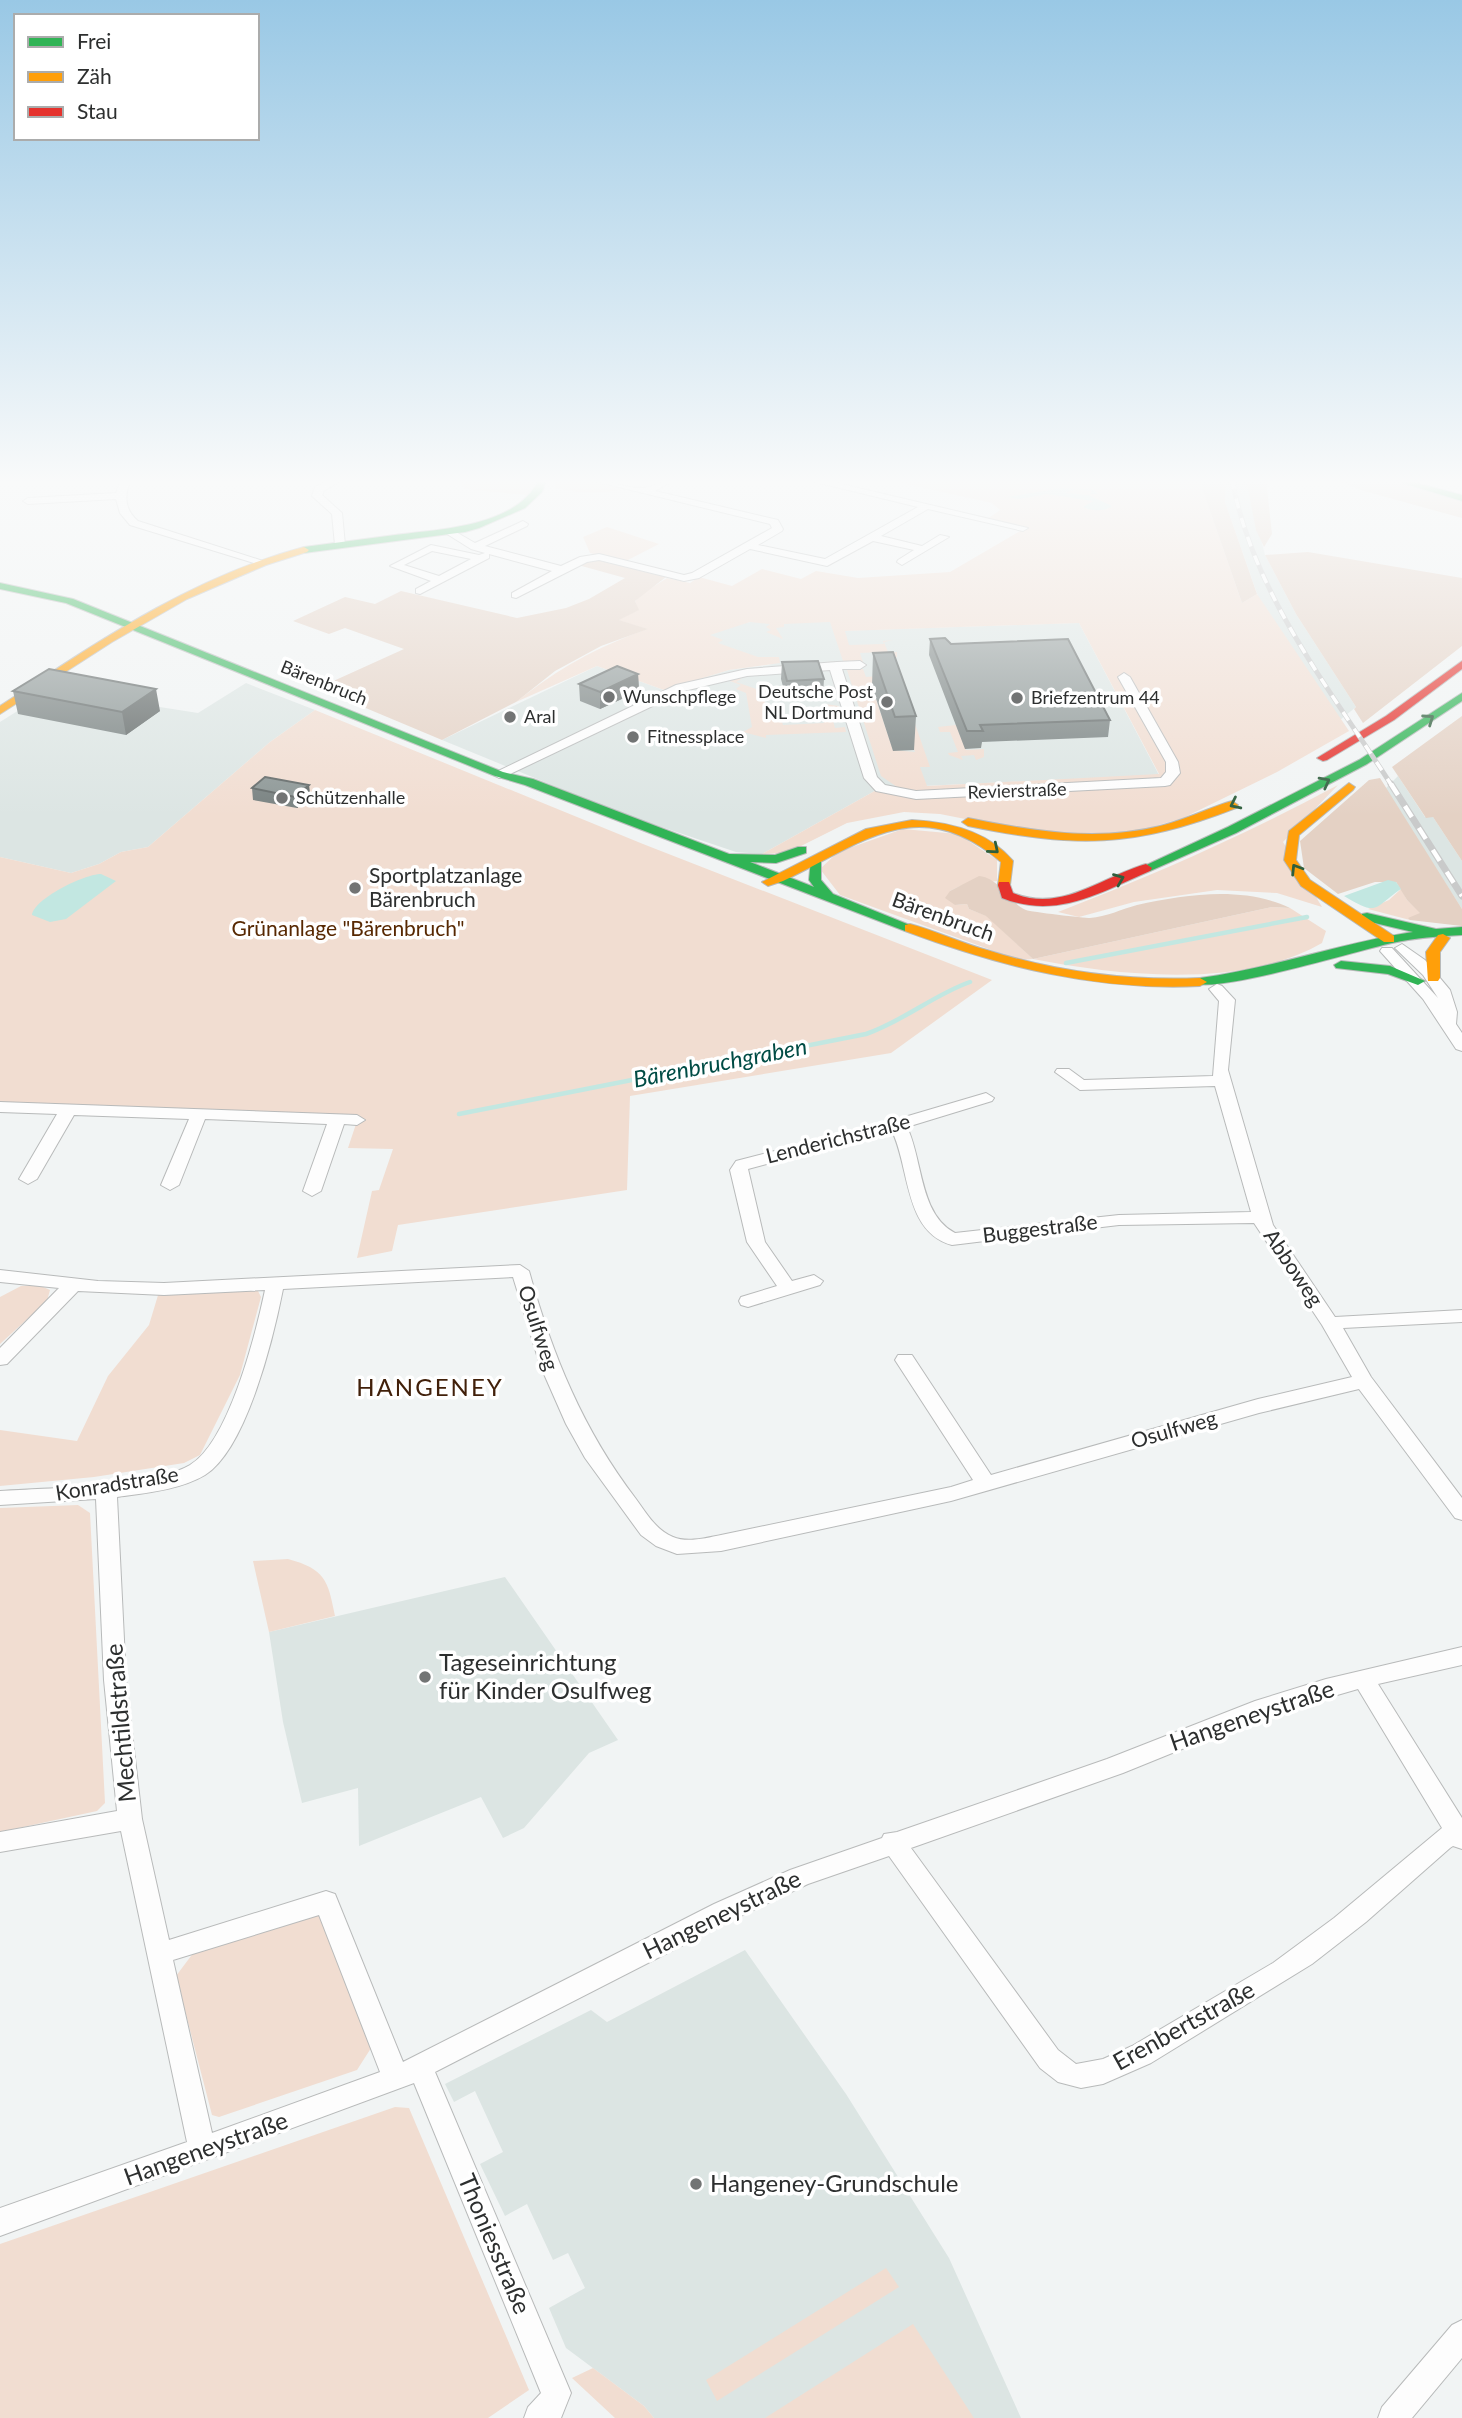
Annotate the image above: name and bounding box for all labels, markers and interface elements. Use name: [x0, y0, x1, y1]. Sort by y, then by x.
legend: [14, 14, 259, 140]
text: Frei: [77, 28, 111, 53]
text: Zäh: [77, 63, 112, 88]
text: Stau: [77, 98, 118, 123]
street label: Bärenbruch: [278, 655, 371, 709]
place label: Deutsche Post NL Dortmund: [758, 680, 874, 723]
place label: Wunschpflege: [623, 685, 736, 707]
place label: Briefzentrum 44: [1031, 686, 1160, 708]
marker: Wunschpflege: [601, 689, 617, 705]
marker: Briefzentrum 44: [1009, 690, 1025, 706]
marker: Deutsche Post NL Dortmund: [879, 694, 895, 710]
place label: Aral: [524, 705, 556, 727]
marker: Aral: [502, 709, 518, 725]
one-way arrow: [1421, 715, 1434, 727]
place label: Fitnessplace: [647, 725, 744, 747]
marker: Fitnessplace: [625, 729, 641, 745]
street label: Revierstraße: [967, 777, 1067, 803]
one-way arrow: [1318, 777, 1331, 791]
place label: Schützenhalle: [296, 786, 405, 808]
marker: Schützenhalle: [274, 790, 290, 806]
one-way arrow: [1230, 795, 1242, 809]
one-way arrow: [986, 840, 999, 853]
place label: Sportplatzanlage Bärenbruch: [369, 862, 522, 911]
one-way arrow: [1291, 864, 1304, 877]
one-way arrow: [1113, 873, 1125, 887]
marker: Sportplatzanlage Bärenbruch: [347, 880, 363, 896]
street label: Bärenbruch: [889, 886, 998, 946]
park label: Grünanlage "Bärenbruch": [231, 915, 465, 940]
water label: Bärenbruchgraben: [631, 1031, 809, 1093]
street label: Lenderichstraße: [763, 1108, 912, 1168]
street label: Buggestraße: [981, 1208, 1099, 1247]
street label: Abboweg: [1259, 1224, 1329, 1311]
street label: Osulfweg: [514, 1282, 565, 1373]
district label: HANGENEY: [356, 1372, 504, 1401]
street label: Osulfweg: [1128, 1404, 1219, 1453]
street label: Konradstraße: [53, 1460, 180, 1505]
street label: Mechtildstraße: [98, 1643, 141, 1804]
place label: Tageseinrichtung für Kinder Osulfweg: [439, 1647, 651, 1704]
marker: Tageseinrichtung für Kinder Osulfweg: [417, 1669, 433, 1685]
street label: Hangeneystraße: [1165, 1673, 1338, 1756]
street label: Hangeneystraße: [638, 1863, 805, 1964]
street label: Erenbertstraße: [1107, 1974, 1259, 2076]
street label: Hangeneystraße: [120, 2105, 291, 2191]
place label: Hangeney-Grundschule: [710, 2168, 959, 2197]
street label: Thoniesstraße: [453, 2169, 538, 2318]
marker: Hangeney-Grundschule: [688, 2176, 704, 2192]

